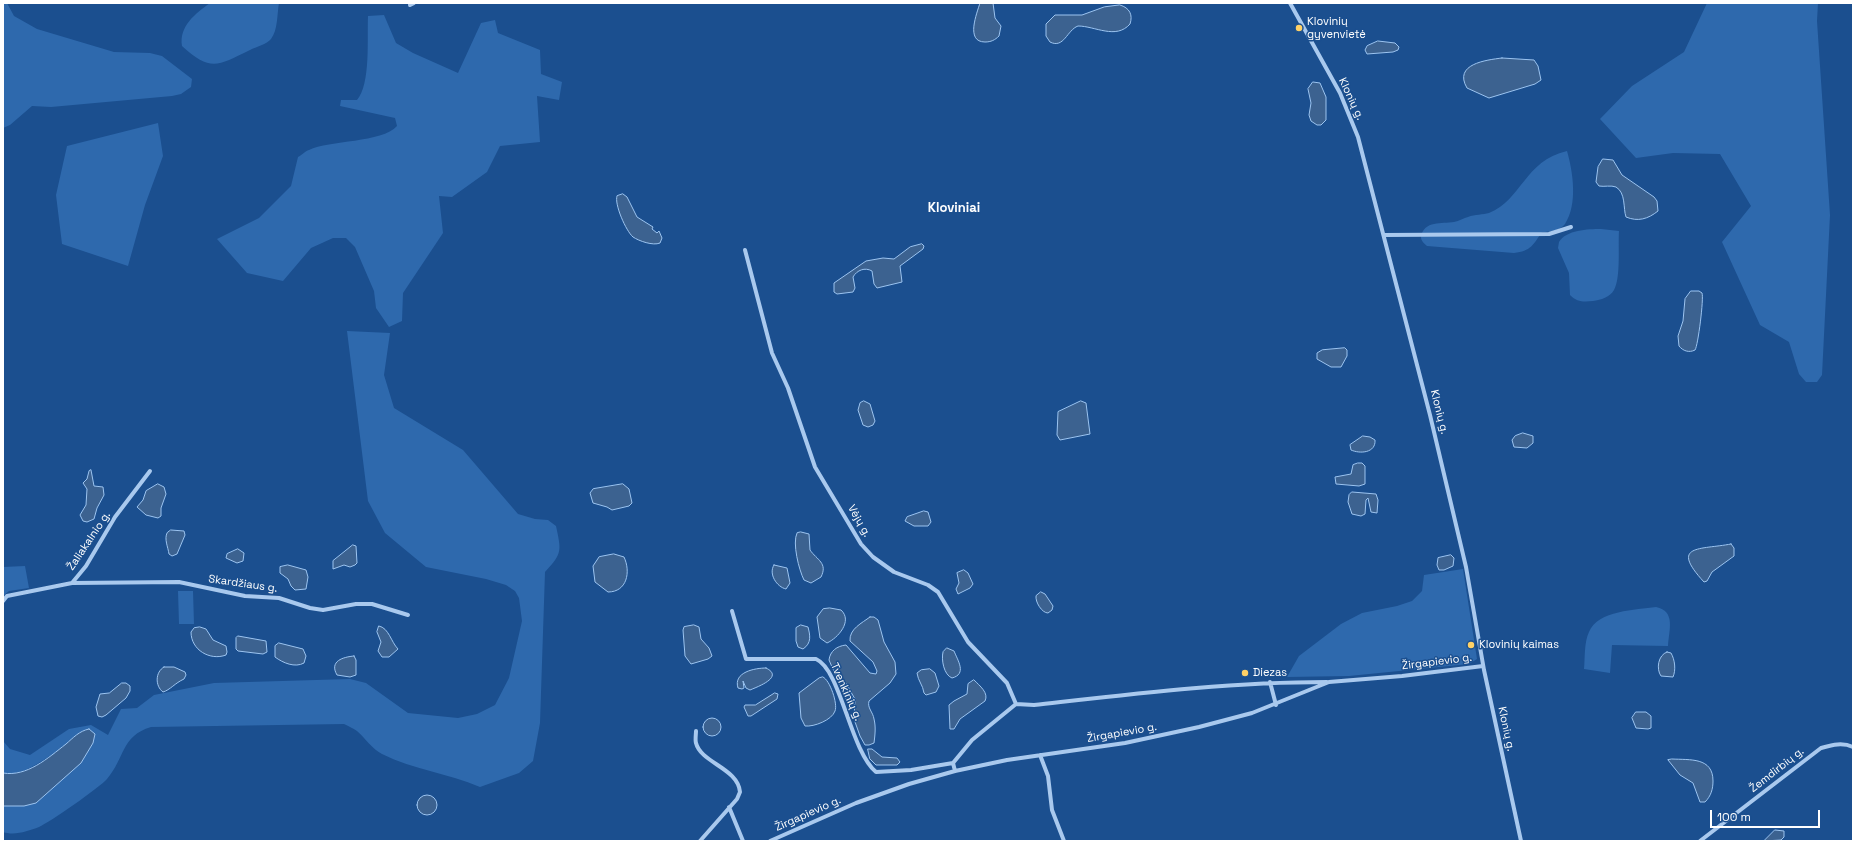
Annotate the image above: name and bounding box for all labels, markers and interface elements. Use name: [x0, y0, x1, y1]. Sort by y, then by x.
place label: Klovinių gyvenvietė: [1307, 15, 1366, 41]
marker: Klovinių gyvenvietė: [1294, 23, 1304, 33]
street label: Klonių g.: [1335, 76, 1367, 122]
district label: Kloviniai: [928, 200, 980, 216]
street label: Klonių g.: [1427, 389, 1451, 435]
street label: Vėjų g.: [845, 503, 873, 539]
street label: Žaliakalnio g.: [64, 509, 114, 573]
street label: Skardžiaus g.: [208, 573, 278, 595]
place label: Klovinių kaimas: [1479, 638, 1559, 652]
marker: Klovinių kaimas: [1466, 640, 1476, 650]
street label: Žirgapievio g.: [1401, 651, 1473, 673]
street label: Tvenkinių g.: [827, 661, 865, 723]
place label: Diezas: [1253, 666, 1287, 680]
marker: Diezas: [1240, 668, 1250, 678]
street label: Klonių g.: [1495, 706, 1517, 752]
street label: Žirgapievio g.: [1086, 720, 1158, 746]
street label: Žemdirbių g.: [1747, 745, 1807, 795]
street label: Žirgapievio g.: [773, 794, 843, 834]
scale bar: [1712, 802, 1822, 828]
text: 100 m: [1717, 809, 1751, 825]

